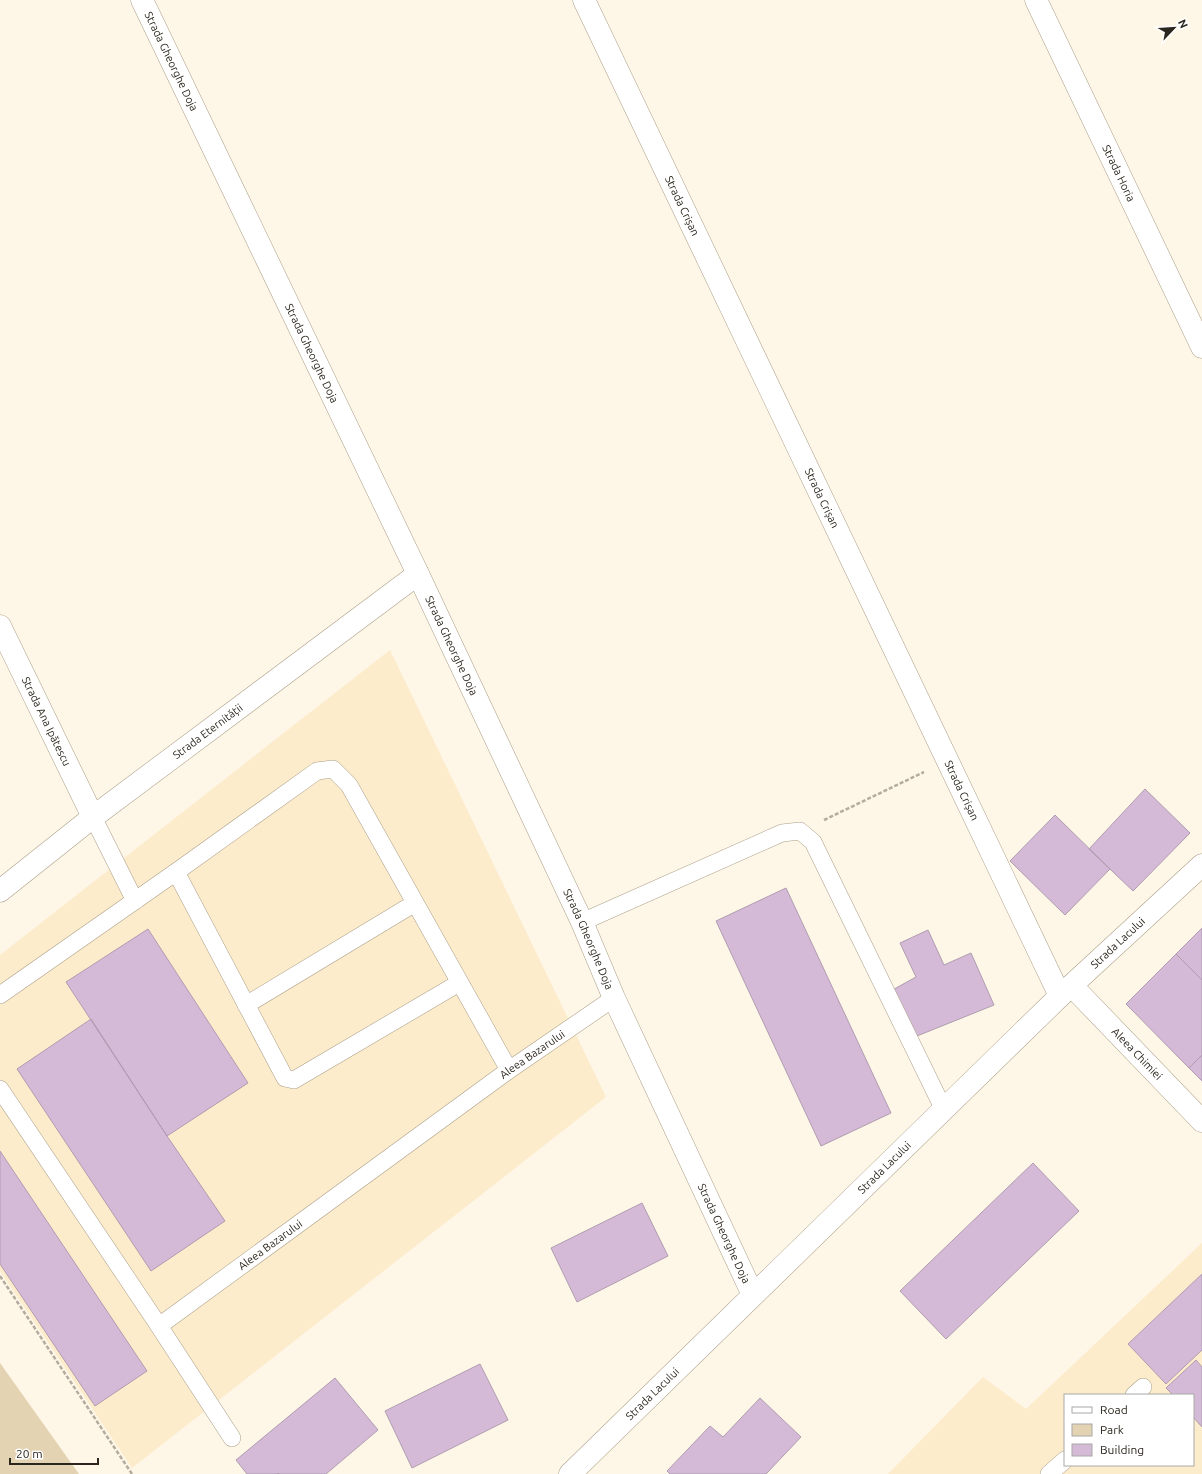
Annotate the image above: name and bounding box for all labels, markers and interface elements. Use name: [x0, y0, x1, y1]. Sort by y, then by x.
north arrow: [1154, 8, 1194, 48]
street label: Strada Gheorghe Doja: [143, 10, 200, 113]
text: N: [1176, 18, 1190, 30]
street label: Strada Horia: [1100, 143, 1137, 203]
street label: Strada Crișan: [663, 174, 702, 238]
street label: Strada Gheorghe Doja: [283, 302, 341, 405]
street label: Strada Crișan: [803, 466, 841, 530]
street label: Strada Gheorghe Doja: [423, 594, 480, 697]
street label: Strada Ana Ipătescu: [20, 675, 73, 768]
street label: Strada Eternității: [170, 701, 245, 761]
street label: Strada Crișan: [942, 759, 981, 822]
street label: Strada Gheorghe Doja: [561, 887, 616, 991]
street label: Strada Lacului: [1088, 915, 1147, 971]
street label: Aleea Chimiei: [1110, 1025, 1165, 1082]
street label: Aleea Bazarului: [497, 1028, 567, 1081]
street label: Strada Lacului: [855, 1139, 913, 1196]
street label: Strada Gheorghe Doja: [696, 1182, 753, 1285]
street label: Aleea Bazarului: [236, 1217, 304, 1272]
street label: Strada Lacului: [623, 1365, 681, 1422]
legend: [1064, 1394, 1194, 1466]
text: Road: [1100, 1403, 1128, 1416]
text: Park: [1100, 1423, 1124, 1436]
scale bar: [10, 1440, 98, 1466]
text: Building: [1100, 1443, 1144, 1456]
text: 20 m: [16, 1447, 43, 1460]

